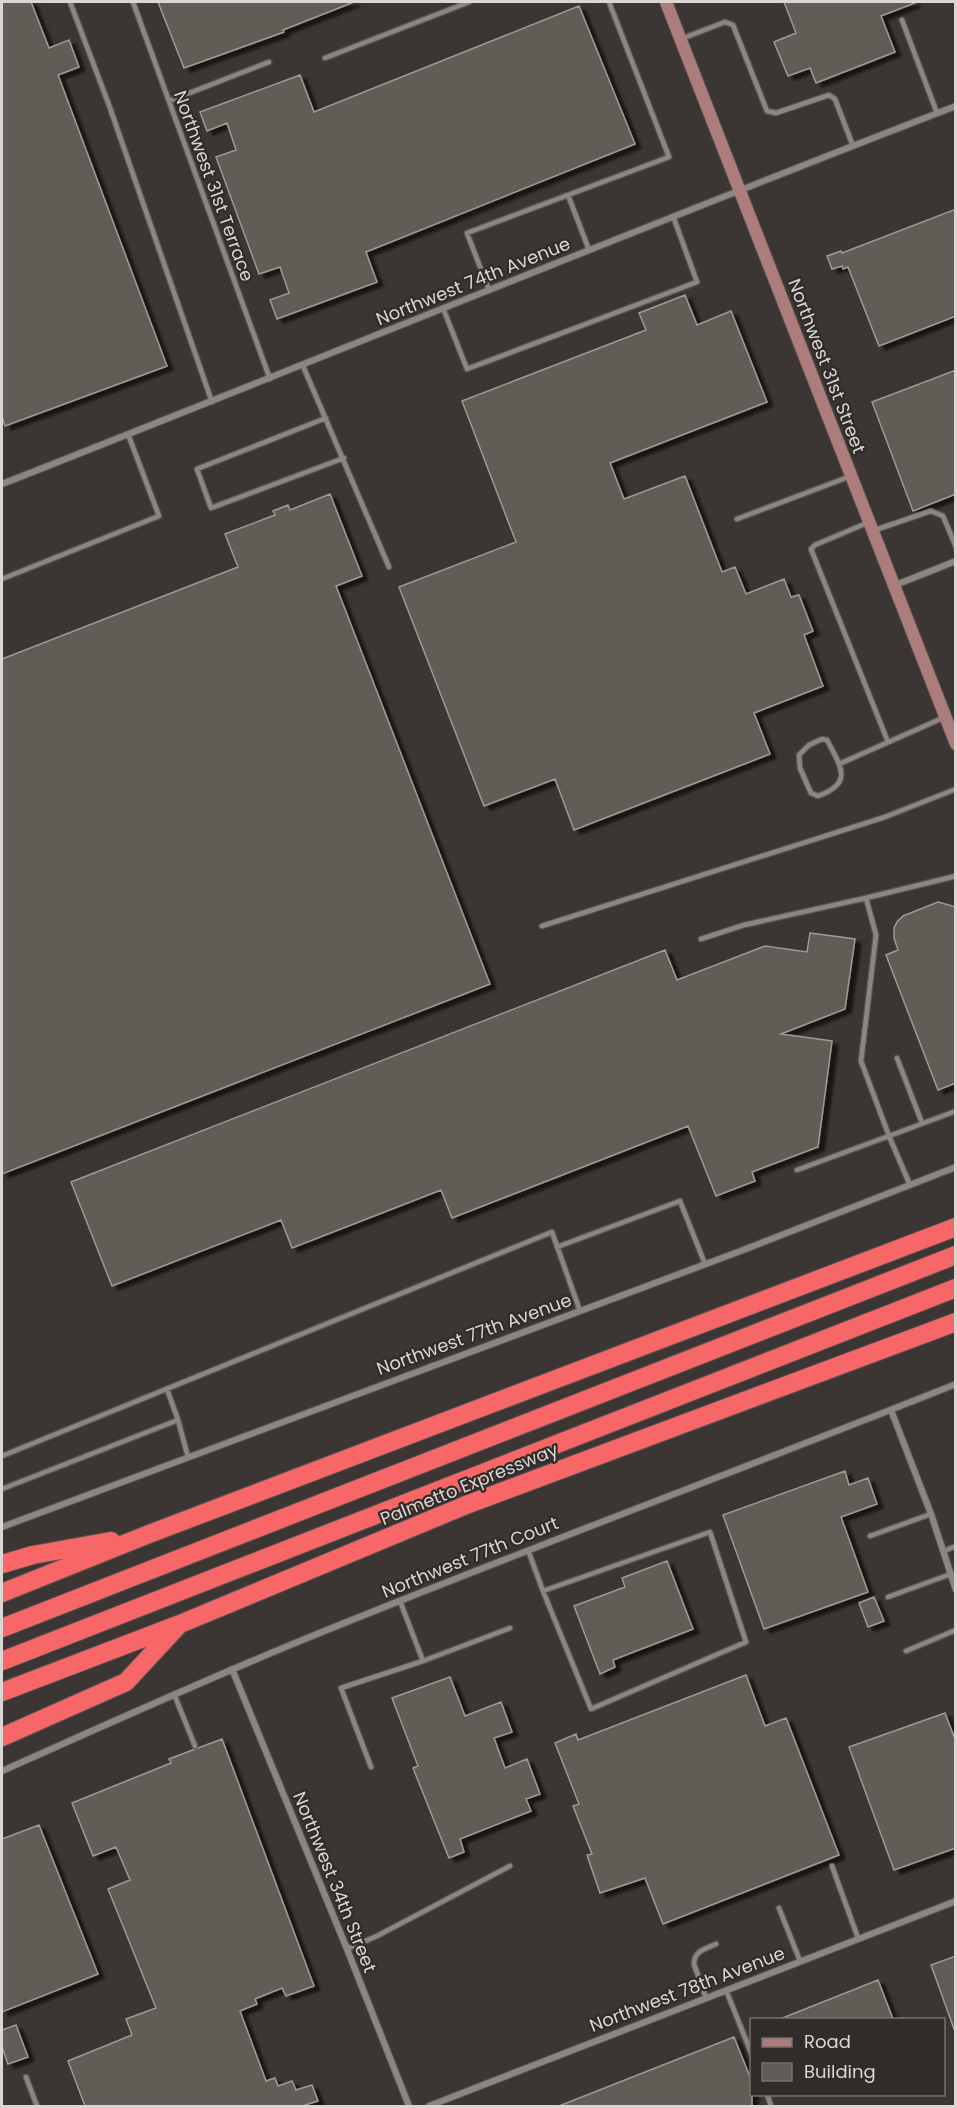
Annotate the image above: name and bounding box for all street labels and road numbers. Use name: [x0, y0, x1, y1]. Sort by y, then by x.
street label: Northwest 31st Terrace: [168, 87, 260, 285]
street label: Northwest 74th Avenue: [372, 231, 574, 331]
street label: Northwest 31st Street: [782, 275, 872, 457]
street label: Northwest 77th Avenue: [373, 1287, 575, 1381]
street label: Palmetto Expressway: [376, 1437, 562, 1531]
street label: Northwest 77th Court: [378, 1510, 562, 1604]
street label: Northwest 34th Street: [287, 1788, 383, 1976]
street label: Northwest 78th Avenue: [586, 1940, 788, 2038]

